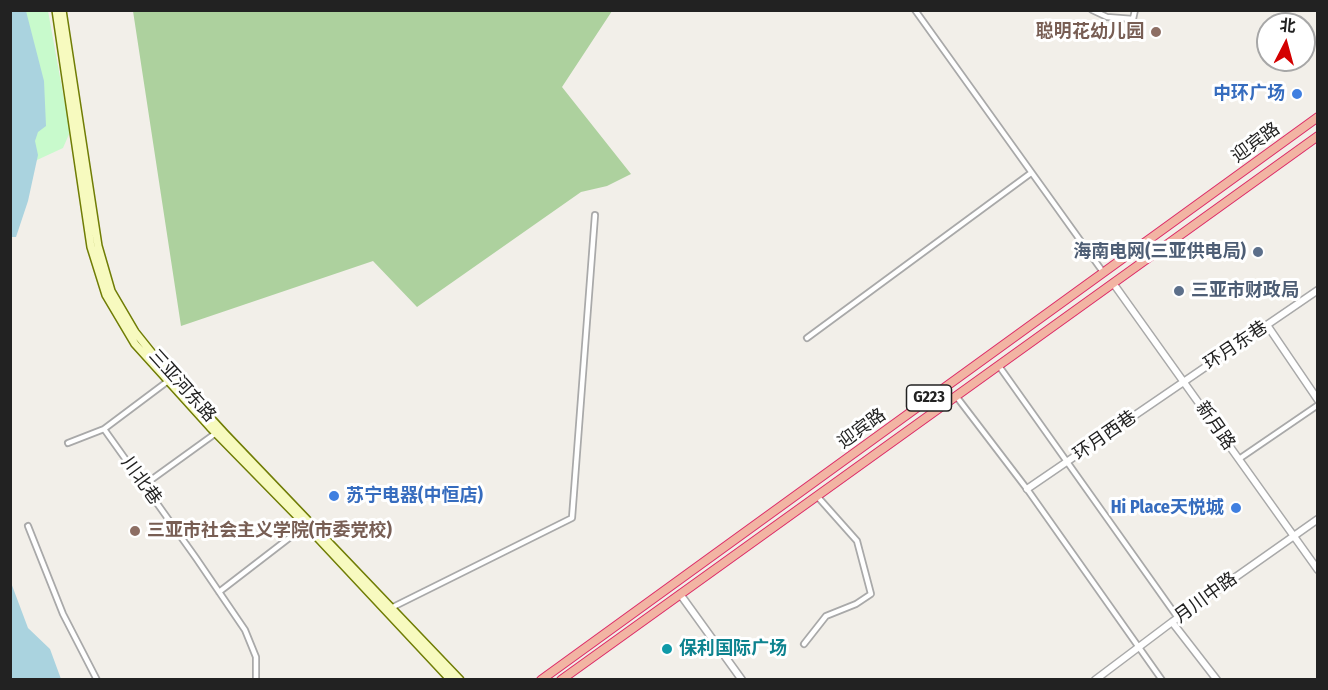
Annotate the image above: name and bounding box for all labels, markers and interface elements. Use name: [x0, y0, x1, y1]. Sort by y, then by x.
north arrow: [1256, 12, 1316, 72]
text: 北: [1279, 15, 1297, 36]
place label: 聪明花幼儿园: [1036, 21, 1144, 43]
marker: 聪明花幼儿园: [1149, 25, 1163, 39]
place label: 中环广场: [1213, 83, 1285, 105]
marker: 中环广场: [1290, 87, 1304, 101]
street label: 迎宾路: [1228, 118, 1284, 168]
place label: 海南电网(三亚供电局): [1073, 241, 1246, 263]
marker: 海南电网(三亚供电局): [1251, 245, 1265, 259]
place label: 三亚市财政局: [1191, 280, 1299, 302]
marker: 三亚市财政局: [1172, 284, 1186, 298]
street label: 环月东巷: [1200, 317, 1272, 375]
street label: 三亚河东路: [144, 345, 220, 427]
road number: G223: [906, 385, 952, 411]
street label: 新月路: [1191, 398, 1239, 454]
street label: 迎宾路: [834, 404, 890, 454]
street label: 环月西巷: [1069, 407, 1141, 465]
street label: 川北巷: [116, 453, 166, 509]
place label: 苏宁电器(中恒店): [346, 485, 483, 507]
marker: 苏宁电器(中恒店): [327, 489, 341, 503]
place label: Hi Place天悦城: [1111, 497, 1224, 519]
marker: Hi Place天悦城: [1229, 501, 1243, 515]
place label: 三亚市社会主义学院(市委党校): [147, 520, 392, 542]
marker: 三亚市社会主义学院(市委党校): [128, 524, 142, 538]
street label: 月川中路: [1171, 568, 1241, 628]
place label: 保利国际广场: [679, 638, 787, 660]
marker: 保利国际广场: [660, 642, 674, 656]

